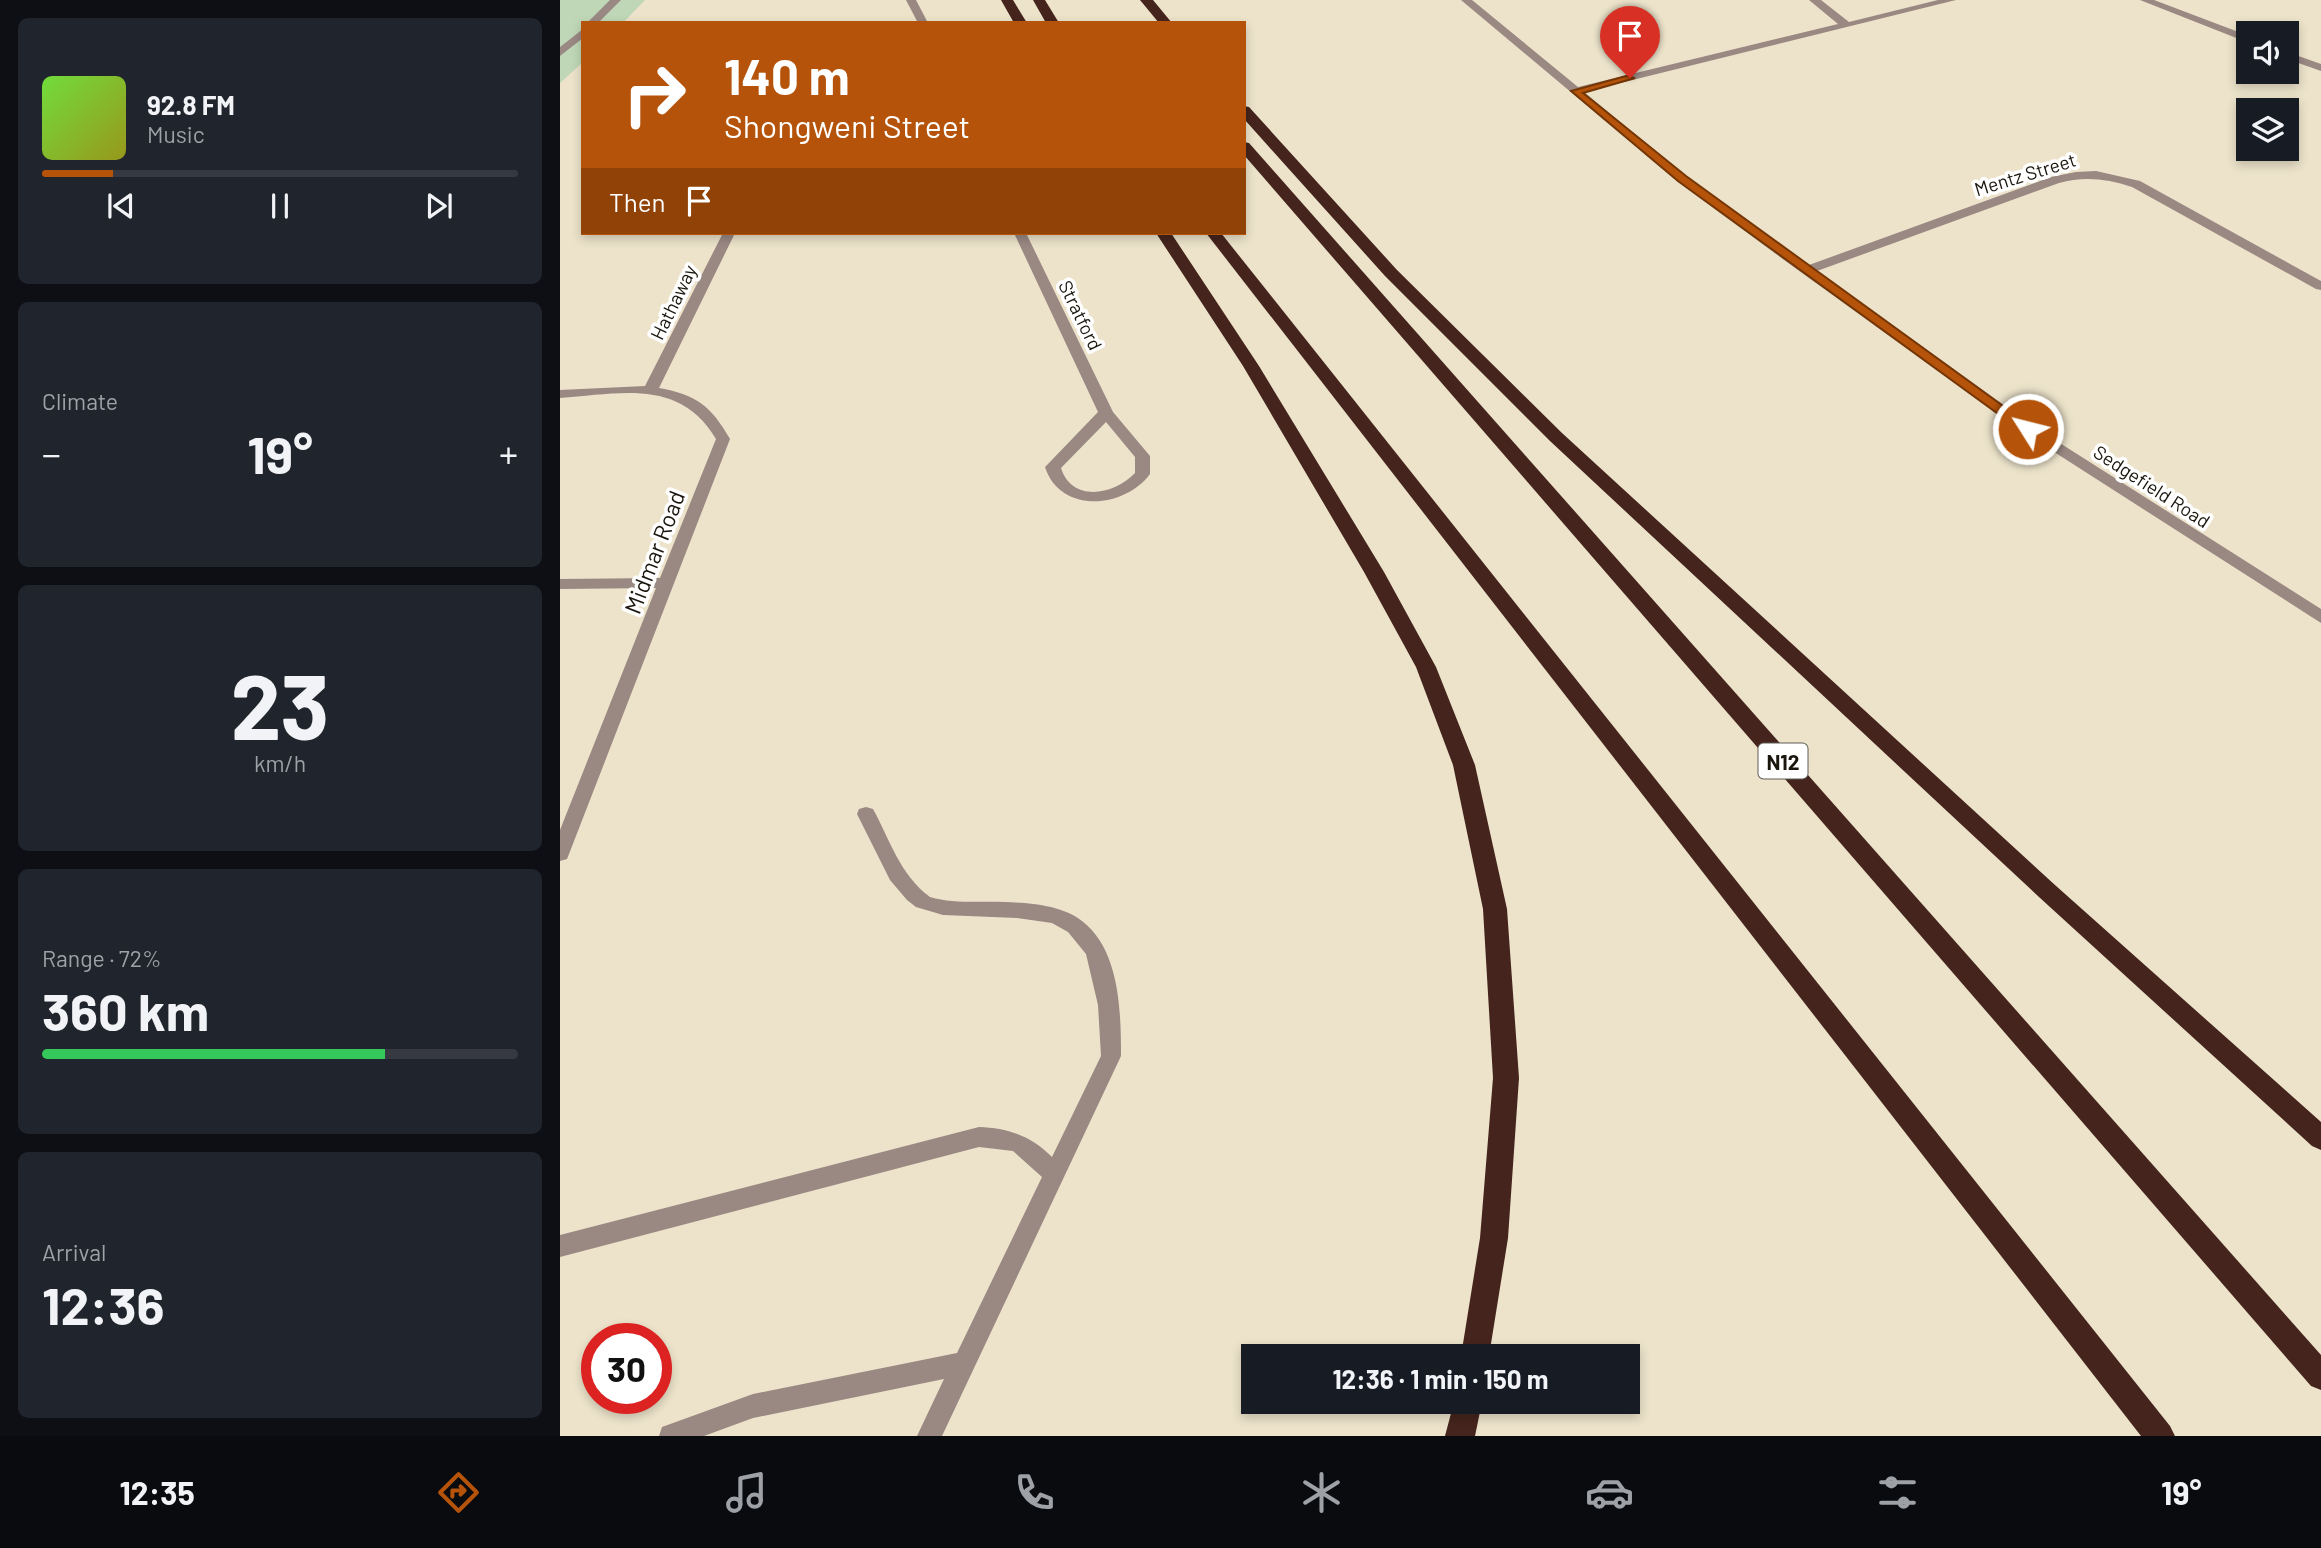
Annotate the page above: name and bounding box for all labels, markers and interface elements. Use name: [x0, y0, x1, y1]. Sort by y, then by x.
pin: [1600, 6, 1660, 78]
icon: arrive: [1611, 17, 1649, 55]
map controls: [2236, 21, 2299, 161]
button: sound: [2236, 21, 2299, 84]
text: 140 m: [724, 46, 850, 105]
icon: right: [609, 49, 700, 140]
text: 92.8 FM: [147, 89, 235, 120]
button: layers: [2236, 98, 2299, 161]
text: Shongweni Street: [724, 106, 970, 144]
text: Music: [147, 120, 205, 148]
street label: Mentz Street: [1971, 148, 2079, 200]
icon: arrive: [680, 182, 718, 220]
text: Then: [609, 186, 666, 217]
icon: previous: [102, 187, 140, 225]
icon: pause: [261, 187, 299, 225]
icon: next: [420, 187, 458, 225]
street label: Hathaway: [645, 260, 701, 343]
street label: Stratford: [1054, 276, 1108, 354]
text: Climate: [42, 387, 118, 415]
position arrow: [1991, 392, 2065, 466]
text: 19°: [247, 422, 313, 484]
text: −: [42, 430, 61, 476]
text: +: [499, 430, 518, 476]
street label: Sedgefield Road: [2089, 440, 2215, 532]
street label: Midmar Road: [618, 487, 690, 617]
text: 23: [231, 649, 329, 758]
road number: N12: [1758, 744, 1808, 778]
text: km/h: [254, 749, 306, 777]
text: Range · 72%: [42, 944, 162, 972]
text: 360 km: [42, 979, 209, 1041]
text: Arrival: [42, 1238, 106, 1266]
text: 12:36: [42, 1273, 164, 1335]
speed limit sign: 30: [581, 1323, 672, 1414]
text: 12:36 · 1 min · 150 m: [1332, 1363, 1549, 1394]
icon: directions: [434, 1468, 483, 1517]
icon: music: [722, 1468, 771, 1517]
icon: phone: [1010, 1468, 1059, 1517]
icon: climate: [1297, 1468, 1346, 1517]
icon: car: [1585, 1468, 1634, 1517]
icon: filters: [1873, 1468, 1922, 1517]
text: 12:35: [119, 1473, 195, 1511]
text: 19°: [2161, 1473, 2201, 1511]

